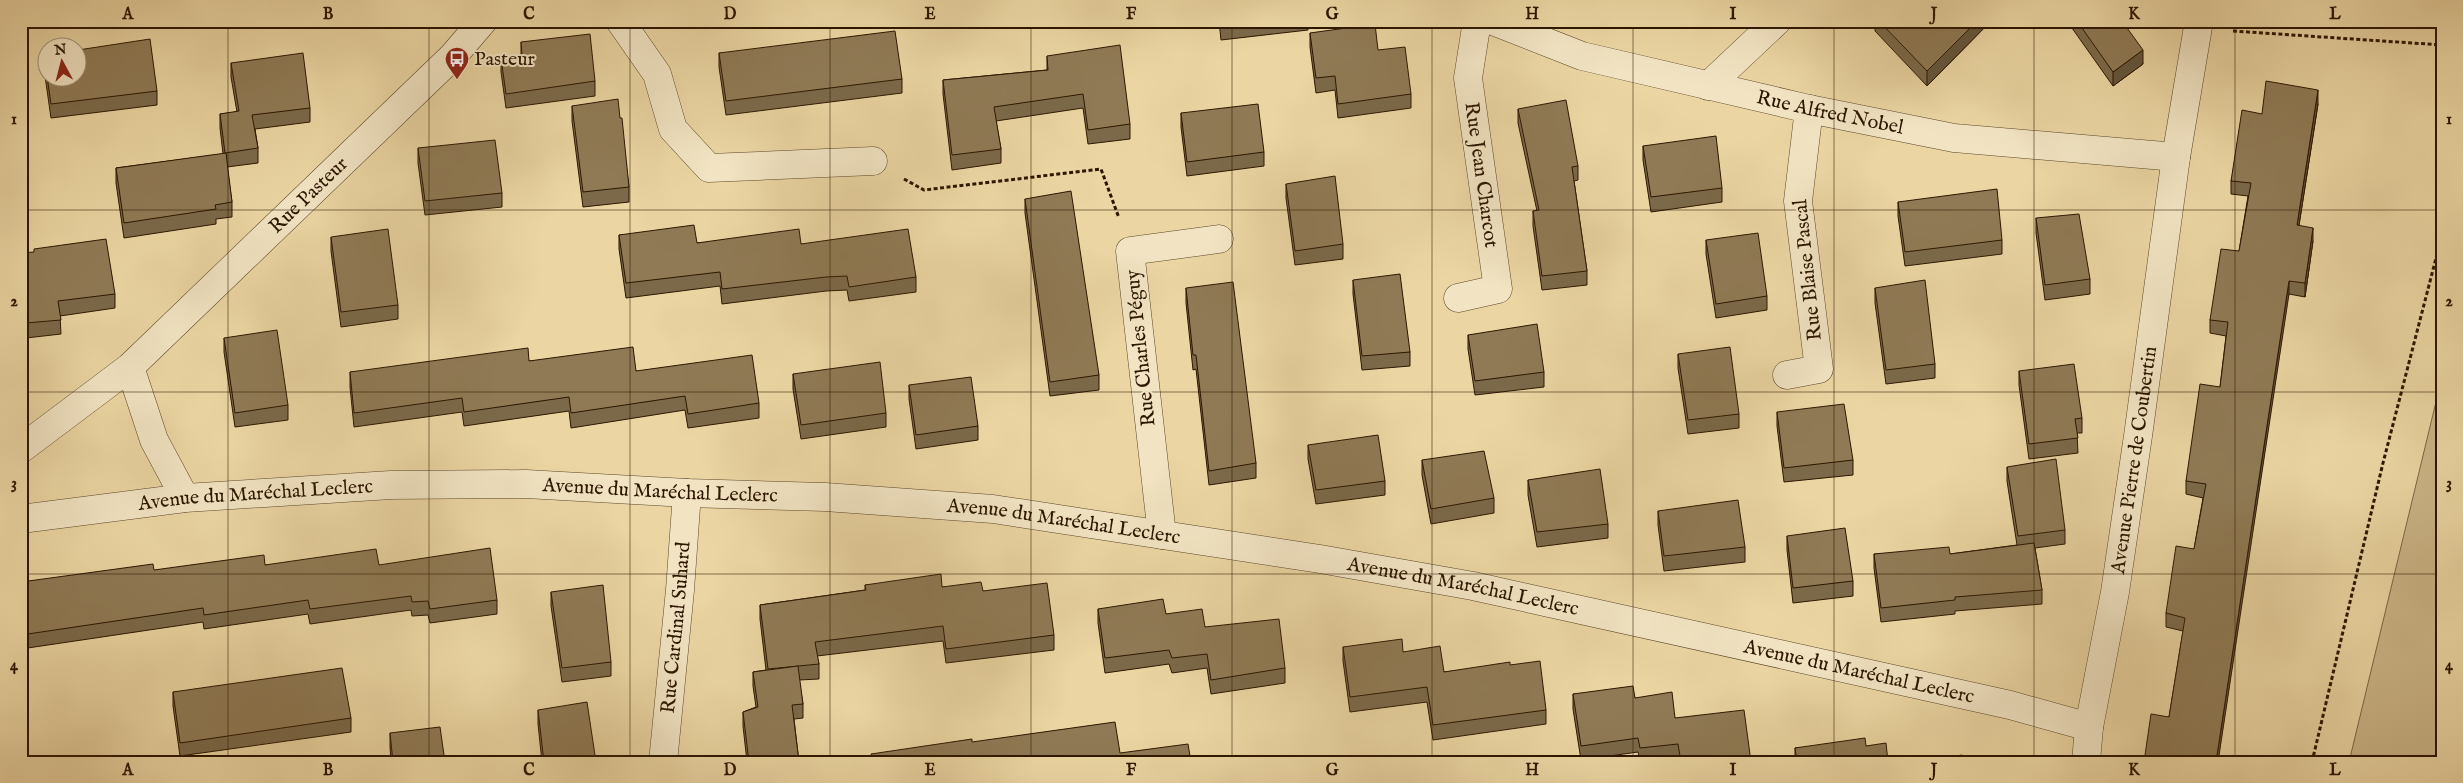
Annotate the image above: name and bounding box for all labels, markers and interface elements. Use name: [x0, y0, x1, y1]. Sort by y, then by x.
text: A: [122, 5, 135, 25]
text: B: [323, 5, 334, 25]
text: C: [523, 5, 535, 25]
text: D: [724, 5, 737, 25]
text: E: [924, 5, 936, 25]
text: F: [1126, 5, 1137, 25]
text: G: [1326, 5, 1339, 25]
text: H: [1525, 5, 1539, 25]
text: I: [1730, 5, 1737, 25]
text: J: [1929, 5, 1938, 25]
text: K: [2128, 5, 2141, 25]
text: L: [2329, 5, 2341, 25]
north arrow: [38, 38, 88, 88]
text: N: [52, 40, 68, 60]
bus stop icon: Pasteur: [444, 46, 470, 80]
place label: Pasteur: [474, 47, 536, 72]
street label: Rue Alfred Nobel: [1754, 85, 1906, 140]
street label: Rue Jean Charcot: [1458, 101, 1504, 250]
text: 1: [11, 110, 17, 130]
text: 1: [2446, 110, 2452, 130]
street label: Rue Pasteur: [264, 151, 354, 239]
street label: Rue Blaise Pascal: [1788, 198, 1828, 342]
street label: Rue Charles Péguy: [1120, 268, 1162, 428]
text: 2: [10, 292, 18, 312]
text: 2: [2445, 292, 2453, 312]
street label: Avenue Pierre de Coubertin: [2105, 344, 2163, 576]
street label: Avenue du Maréchal Leclerc: [541, 472, 778, 508]
text: 3: [11, 474, 17, 494]
street label: Avenue du Maréchal Leclerc: [136, 474, 374, 517]
text: 3: [2446, 474, 2452, 494]
street label: Avenue du Maréchal Leclerc: [945, 493, 1182, 550]
street label: Rue Cardinal Suhard: [655, 540, 696, 715]
street label: Avenue du Maréchal Leclerc: [1344, 551, 1581, 622]
street label: Avenue du Maréchal Leclerc: [1740, 634, 1977, 709]
text: 4: [10, 656, 19, 676]
text: 4: [2445, 656, 2454, 676]
text: A: [122, 761, 135, 781]
text: B: [323, 761, 334, 781]
text: C: [523, 761, 535, 781]
text: D: [724, 761, 737, 781]
text: E: [924, 761, 936, 781]
text: F: [1126, 761, 1137, 781]
text: G: [1326, 761, 1339, 781]
text: H: [1525, 761, 1539, 781]
text: I: [1730, 761, 1737, 781]
text: J: [1929, 761, 1938, 781]
text: K: [2128, 761, 2141, 781]
text: L: [2329, 761, 2341, 781]

